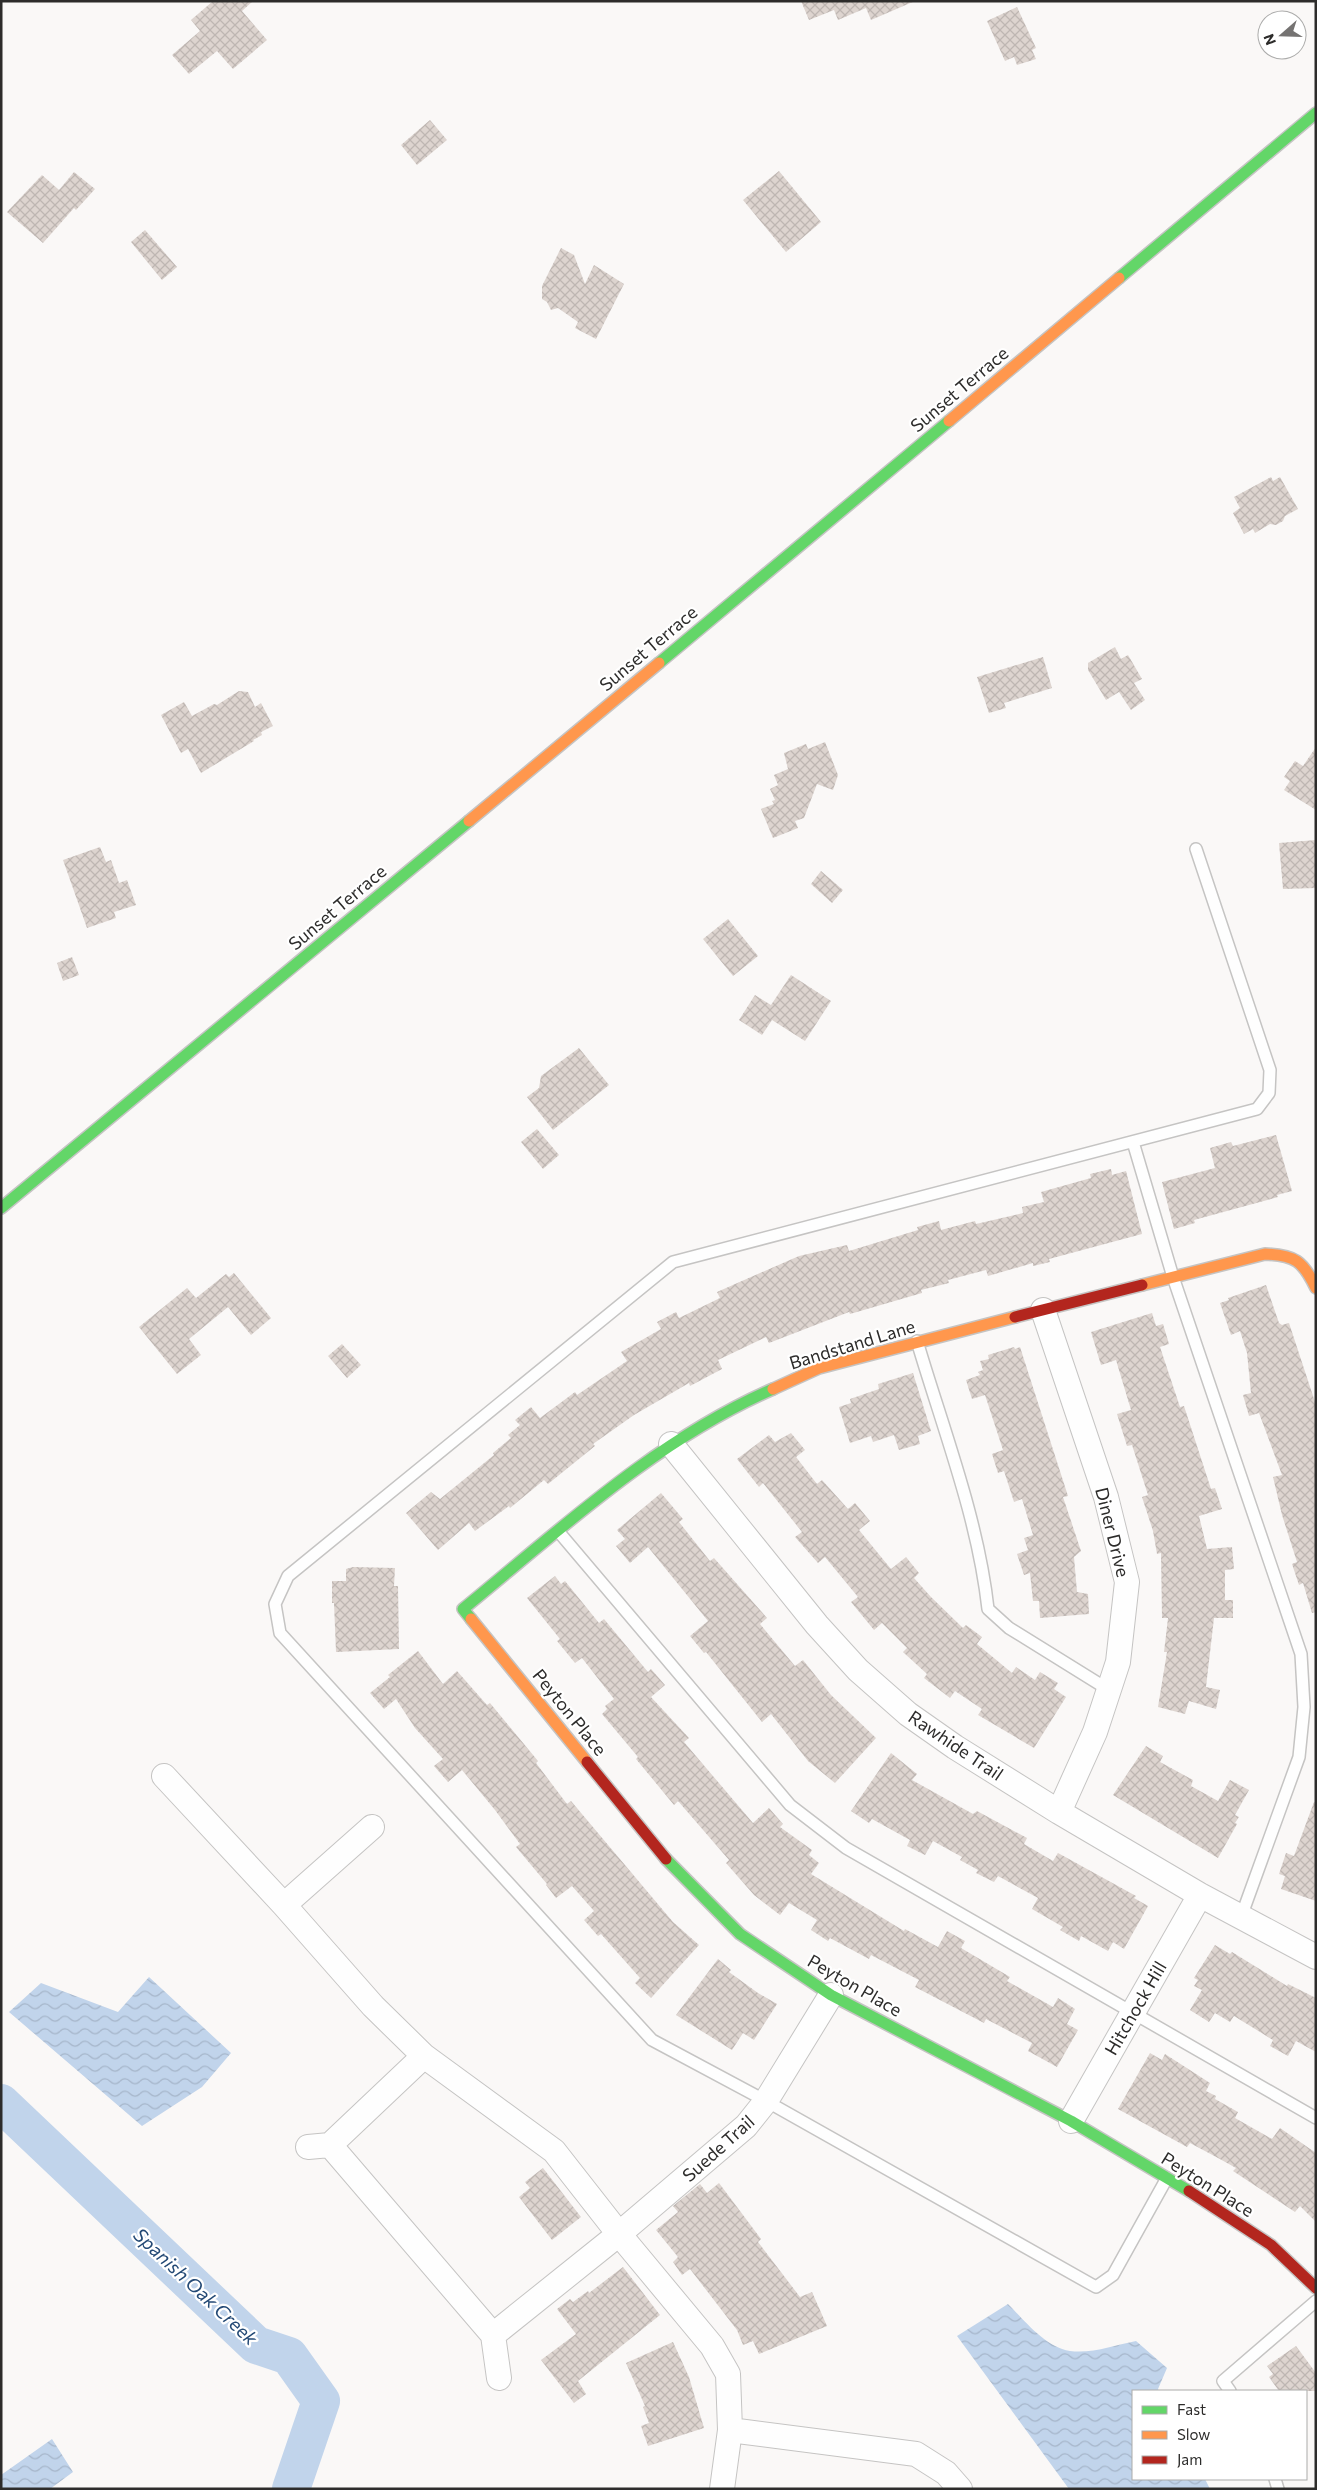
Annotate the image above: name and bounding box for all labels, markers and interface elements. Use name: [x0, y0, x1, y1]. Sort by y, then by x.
north arrow: [1257, 10, 1307, 60]
text: N: [1260, 32, 1279, 47]
street label: Sunset Terrace: [906, 342, 1012, 436]
street label: Sunset Terrace: [595, 601, 701, 695]
street label: Sunset Terrace: [284, 860, 390, 954]
street label: Bandstand Lane: [786, 1314, 918, 1374]
street label: Diner Drive: [1091, 1485, 1135, 1579]
street label: Peyton Place: [528, 1664, 612, 1760]
street label: Rawhide Trail: [904, 1705, 1008, 1785]
street label: Peyton Place: [804, 1949, 906, 2021]
street label: Hitchock Hill: [1099, 1957, 1171, 2059]
street label: Suede Trail: [678, 2110, 758, 2186]
street label: Peyton Place: [1158, 2147, 1258, 2221]
water label: Spanish Oak Creek: [129, 2223, 263, 2350]
legend: [1132, 2390, 1307, 2480]
text: Fast: [1177, 2400, 1206, 2418]
text: Slow: [1177, 2425, 1210, 2443]
text: Jam: [1177, 2450, 1202, 2468]

